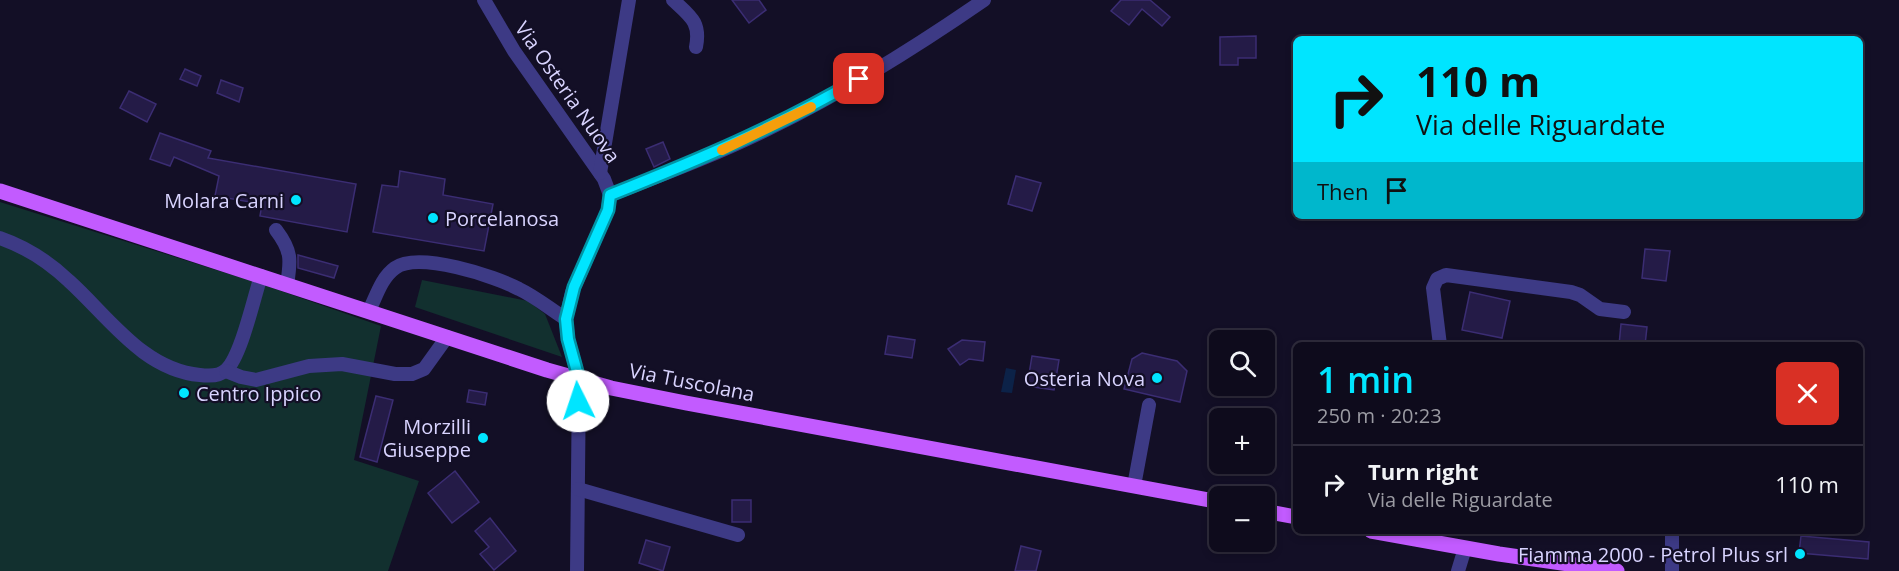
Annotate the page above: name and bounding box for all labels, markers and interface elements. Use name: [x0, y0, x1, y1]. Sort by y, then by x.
street label: Via Osteria Nuova: [509, 16, 627, 168]
text: 110 m: [1416, 52, 1540, 109]
pin: [833, 53, 884, 104]
icon: right: [1317, 60, 1395, 138]
icon: arrive: [842, 62, 875, 95]
text: Via delle Riguardate: [1416, 106, 1665, 143]
icon: arrive: [1380, 174, 1413, 207]
text: Then: [1317, 176, 1368, 206]
place label: Molara Carni: [164, 187, 284, 214]
marker: Molara Carni: [289, 193, 303, 207]
place label: Porcelanosa: [445, 205, 559, 232]
marker: Porcelanosa: [426, 211, 440, 225]
map controls: [1209, 330, 1275, 552]
button: search: [1209, 330, 1275, 396]
text: 1 min: [1317, 355, 1414, 404]
street label: Via Tuscolana: [627, 357, 757, 407]
button: close: [1776, 362, 1839, 425]
place label: Osteria Nova: [1024, 365, 1145, 392]
position arrow: [546, 369, 610, 433]
marker: Osteria Nova: [1150, 371, 1164, 385]
place label: Centro Ippico: [196, 380, 321, 407]
marker: Centro Ippico: [177, 386, 191, 400]
text: 250 m · 20:23: [1317, 402, 1442, 429]
button: +: [1209, 408, 1275, 474]
place label: Morzilli Giuseppe: [383, 413, 471, 463]
marker: Morzilli Giuseppe: [476, 431, 490, 445]
text: Turn right: [1368, 456, 1479, 486]
icon: right: [1317, 468, 1350, 501]
text: 110 m: [1775, 469, 1839, 499]
button: −: [1209, 486, 1275, 552]
text: Via delle Riguardate: [1368, 486, 1553, 513]
place label: Fiamma 2000 - Petrol Plus srl: [1518, 541, 1788, 568]
marker: Fiamma 2000 - Petrol Plus srl: [1793, 547, 1807, 561]

